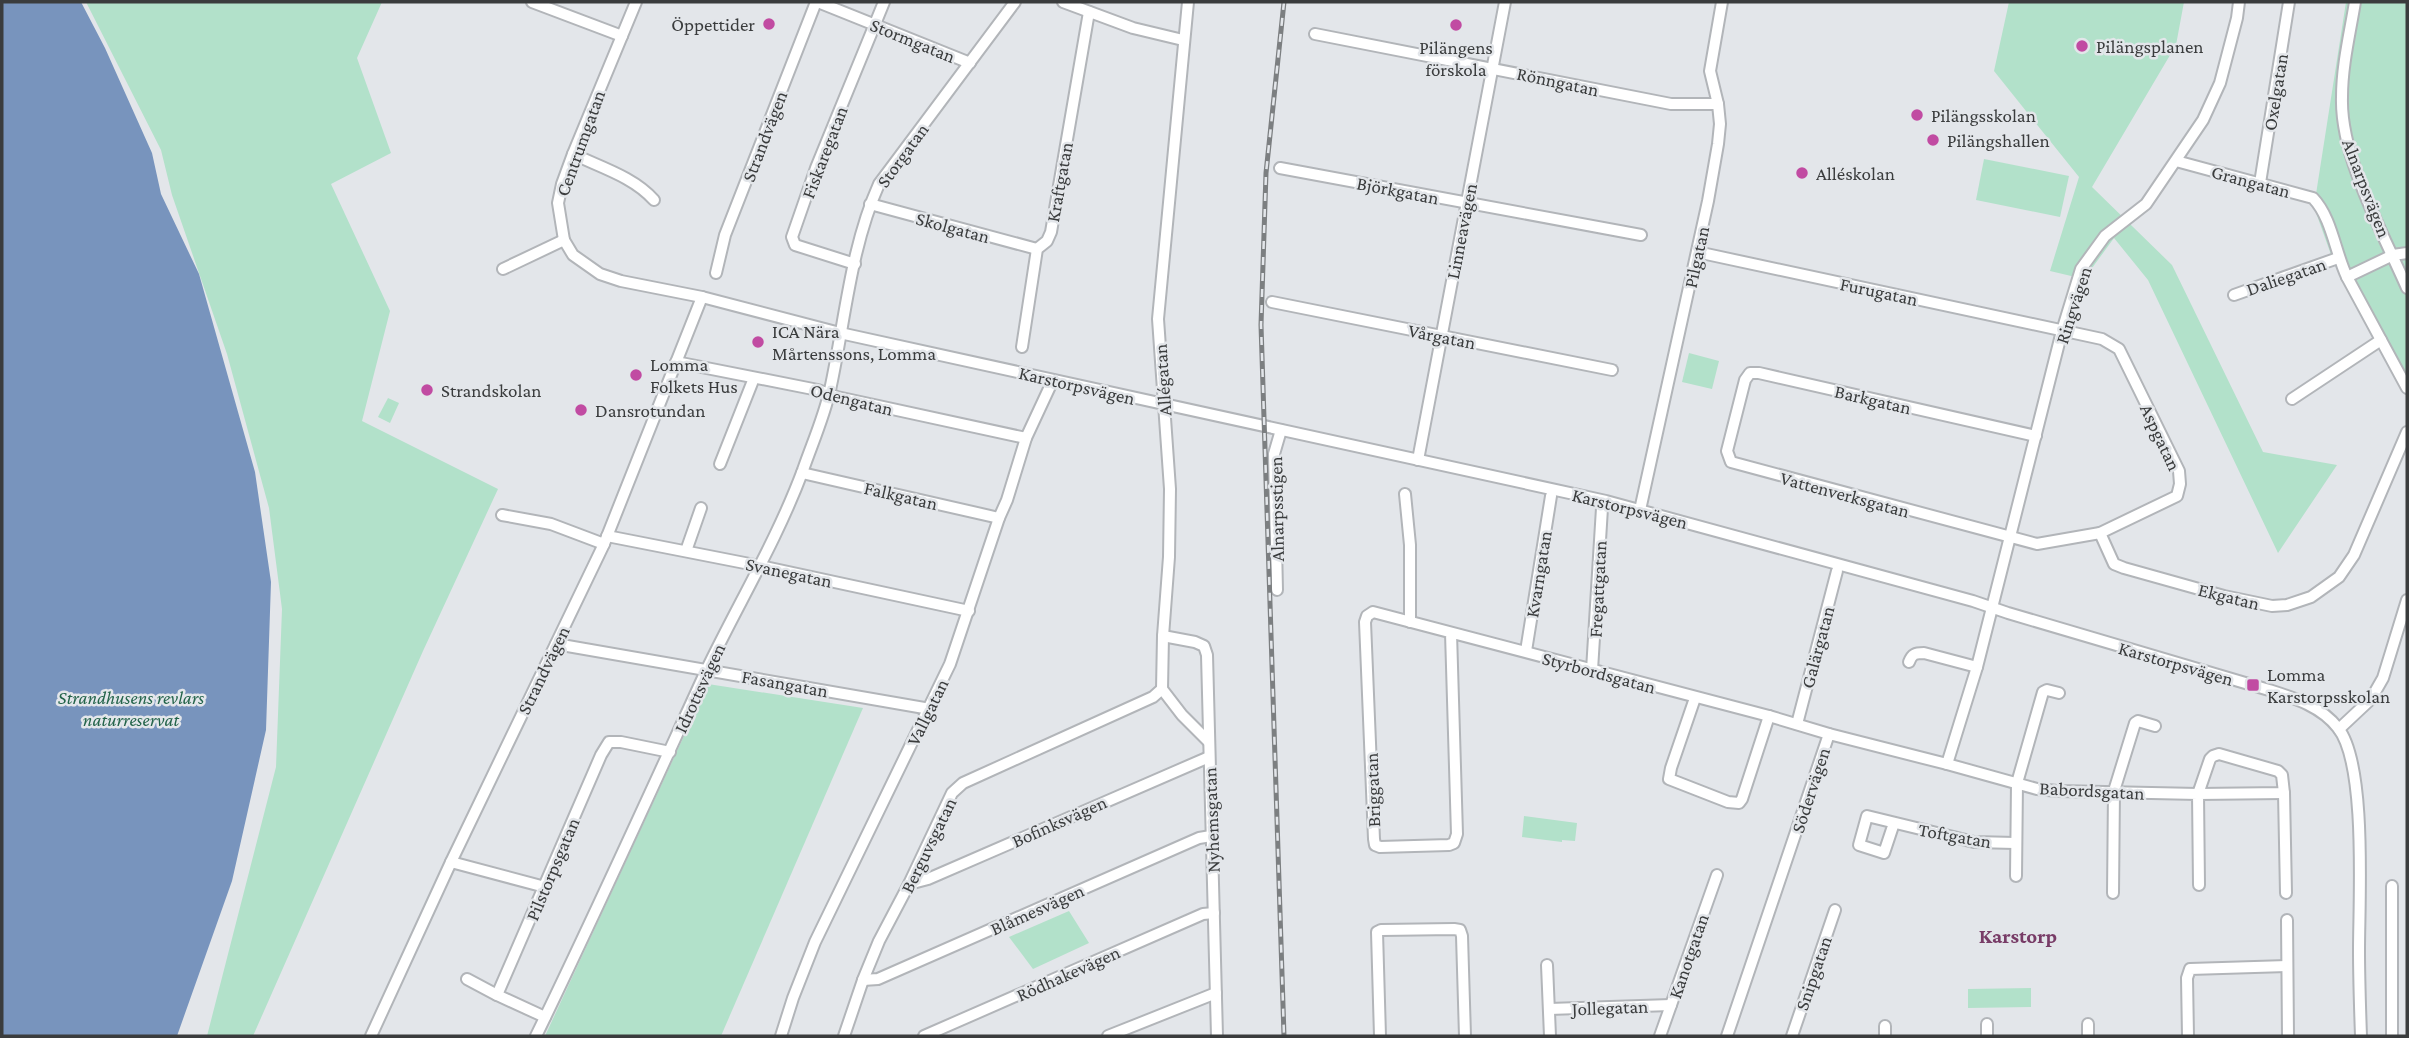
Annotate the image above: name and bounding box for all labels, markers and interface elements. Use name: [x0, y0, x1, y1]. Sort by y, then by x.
place label: Öppettider: [671, 14, 755, 35]
street label: Stormgatan: [867, 14, 958, 67]
marker: Öppettider: [761, 16, 777, 32]
marker: Pilängens förskola: [1448, 17, 1464, 33]
place label: Pilängsplanen: [2096, 36, 2204, 57]
place label: Pilängens förskola: [1419, 37, 1493, 80]
marker: Pilängsplanen: [2074, 38, 2090, 54]
street label: Oxelgatan: [2259, 52, 2292, 132]
street label: Rönngatan: [1515, 63, 1601, 100]
street label: Centrumgatan: [552, 87, 609, 199]
street label: Strandvägen: [738, 88, 791, 185]
street label: Fiskaregatan: [797, 103, 852, 201]
place label: Pilängsskolan: [1931, 105, 2036, 126]
marker: Pilängsskolan: [1909, 107, 1925, 123]
street label: Storgatan: [872, 119, 933, 191]
place label: Pilängshallen: [1947, 130, 2050, 151]
marker: Pilängshallen: [1925, 132, 1941, 148]
street label: Alnarpsvägen: [2338, 136, 2395, 240]
street label: Kraftgatan: [1042, 140, 1077, 224]
street label: Grangatan: [2209, 161, 2292, 202]
place label: Alléskolan: [1816, 163, 1895, 184]
marker: Alléskolan: [1794, 165, 1810, 181]
street label: Björkgatan: [1355, 172, 1441, 210]
street label: Linneavägen: [1442, 181, 1481, 281]
street label: Skolgatan: [914, 208, 992, 247]
street label: Pilgatan: [1680, 224, 1713, 290]
street label: Daliegatan: [2244, 253, 2329, 300]
street label: Ringvägen: [2051, 264, 2096, 346]
street label: Furugatan: [1838, 273, 1920, 310]
street label: Vårgatan: [1406, 320, 1477, 353]
place label: ICA Nära Mårtenssons, Lomma: [772, 321, 936, 364]
marker: ICA Nära Mårtenssons, Lomma: [750, 334, 766, 350]
street label: Allégatan: [1150, 343, 1175, 417]
place label: Lomma Folkets Hus: [650, 354, 738, 397]
street label: Karstorpsvägen: [1017, 362, 1137, 409]
marker: Lomma Folkets Hus: [628, 367, 644, 383]
street label: Odengatan: [808, 379, 895, 420]
place label: Strandskolan: [441, 380, 541, 401]
street label: Barkgatan: [1833, 381, 1913, 418]
marker: Strandskolan: [419, 382, 435, 398]
place label: Dansrotundan: [595, 400, 705, 421]
street label: Aspgatan: [2136, 400, 2185, 474]
marker: Dansrotundan: [573, 402, 589, 418]
street label: Alnarpsstigen: [1265, 456, 1288, 562]
street label: Vattenverksgatan: [1778, 467, 1912, 522]
street label: Falkgatan: [862, 477, 940, 514]
street label: Karstorpsvägen: [1570, 484, 1690, 533]
street label: Kvarngatan: [1521, 529, 1556, 619]
street label: Fregattgatan: [1584, 540, 1611, 638]
street label: Svanegatan: [744, 553, 834, 592]
street label: Ekgatan: [2196, 579, 2262, 614]
street label: Galärgatan: [1796, 604, 1839, 690]
street label: Strandvägen: [513, 623, 574, 718]
street label: Karstorpsvägen: [2116, 637, 2236, 690]
street label: Idrottsvägen: [670, 640, 729, 736]
street label: Styrbordsgatan: [1540, 647, 1658, 698]
place label: Lomma Karstorpsskolan: [2267, 664, 2390, 707]
street label: Fasangatan: [740, 666, 830, 701]
street label: Vallgatan: [902, 675, 953, 749]
marker: Lomma Karstorpsskolan: [2245, 677, 2261, 693]
park label: Strandhusens revlars naturreservat: [58, 687, 204, 730]
street label: Södervägen: [1787, 745, 1834, 835]
street label: Briggatan: [1361, 752, 1384, 828]
street label: Nyhemsgatan: [1199, 767, 1224, 873]
street label: Babordsgatan: [2039, 777, 2145, 804]
street label: Bofinksvägen: [1009, 791, 1110, 852]
street label: Berguvsgatan: [896, 794, 961, 896]
street label: Pilstorpsgatan: [521, 815, 584, 924]
street label: Toftgatan: [1917, 819, 1993, 852]
street label: Blåmesvägen: [987, 879, 1087, 939]
street label: Kanotgatan: [1664, 911, 1713, 1001]
district label: Karstorp: [1979, 924, 2057, 948]
street label: Snipgatan: [1791, 933, 1836, 1013]
street label: Rödhakevägen: [1013, 941, 1123, 1006]
street label: Jollegatan: [1569, 996, 1649, 1019]

